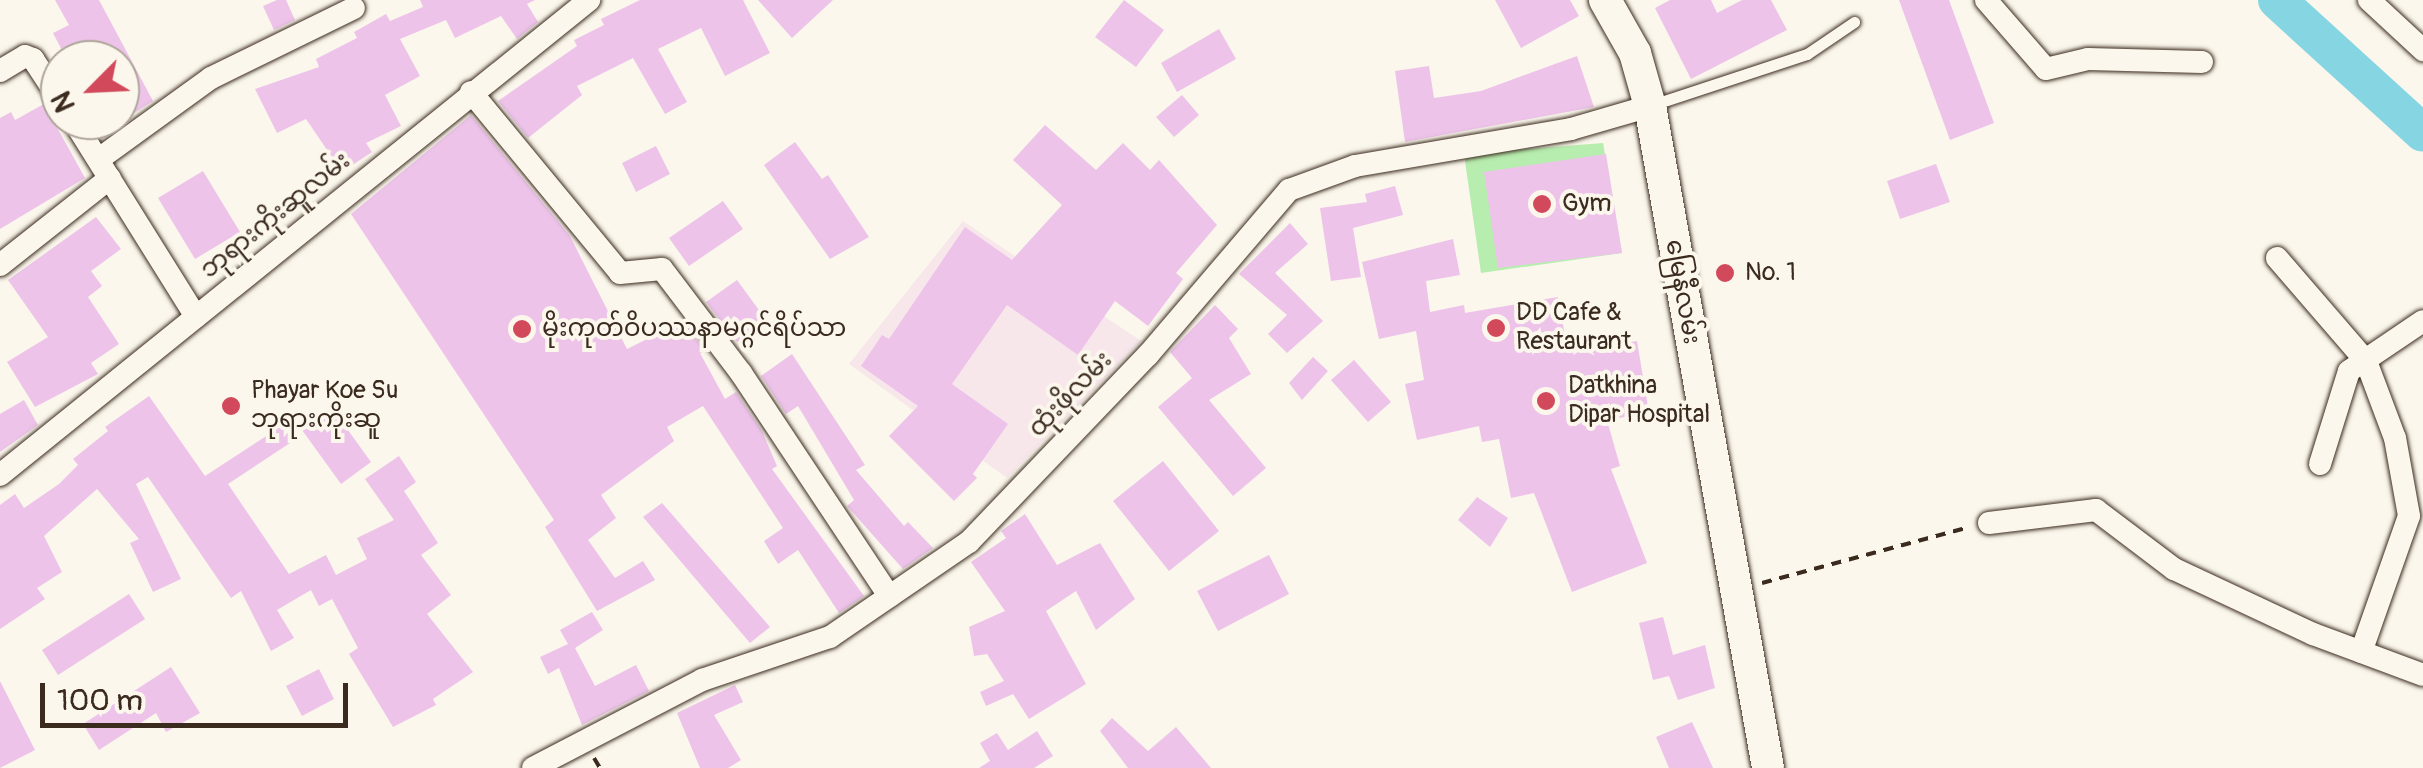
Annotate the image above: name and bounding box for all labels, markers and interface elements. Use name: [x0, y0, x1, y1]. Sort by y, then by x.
north arrow: [40, 40, 140, 140]
text: N: [44, 86, 84, 117]
street label: ဘုရားကိုးဆူလမ်း: [195, 146, 357, 286]
place label: Gym: [1562, 189, 1611, 219]
marker: Gym: [1531, 193, 1553, 215]
street label: မြေနီလမ်း: [1658, 237, 1706, 347]
place label: No. 1: [1745, 258, 1796, 288]
marker: No. 1: [1714, 262, 1736, 284]
place label: DD Cafe & Restaurant: [1516, 299, 1632, 358]
place label: မိုးကုတ်ဝိပဿနာမဂ္ဂင်ရိပ်သာ: [542, 314, 846, 344]
marker: DD Cafe & Restaurant: [1485, 317, 1507, 339]
marker: မိုးကုတ်ဝိပဿနာမဂ္ဂင်ရိပ်သာ: [511, 318, 533, 340]
street label: ထုံးဖိုလမ်း: [1023, 346, 1119, 444]
place label: Datkhina Dipar Hospital: [1568, 372, 1710, 431]
place label: Phayar Koe Su ဘုရားကိုးဆူ: [251, 377, 398, 436]
marker: Datkhina Dipar Hospital: [1533, 388, 1559, 414]
marker: Phayar Koe Su ဘုရားကိုးဆူ: [220, 395, 242, 417]
scale bar: [45, 663, 352, 725]
text: 100 m: [57, 682, 143, 719]

